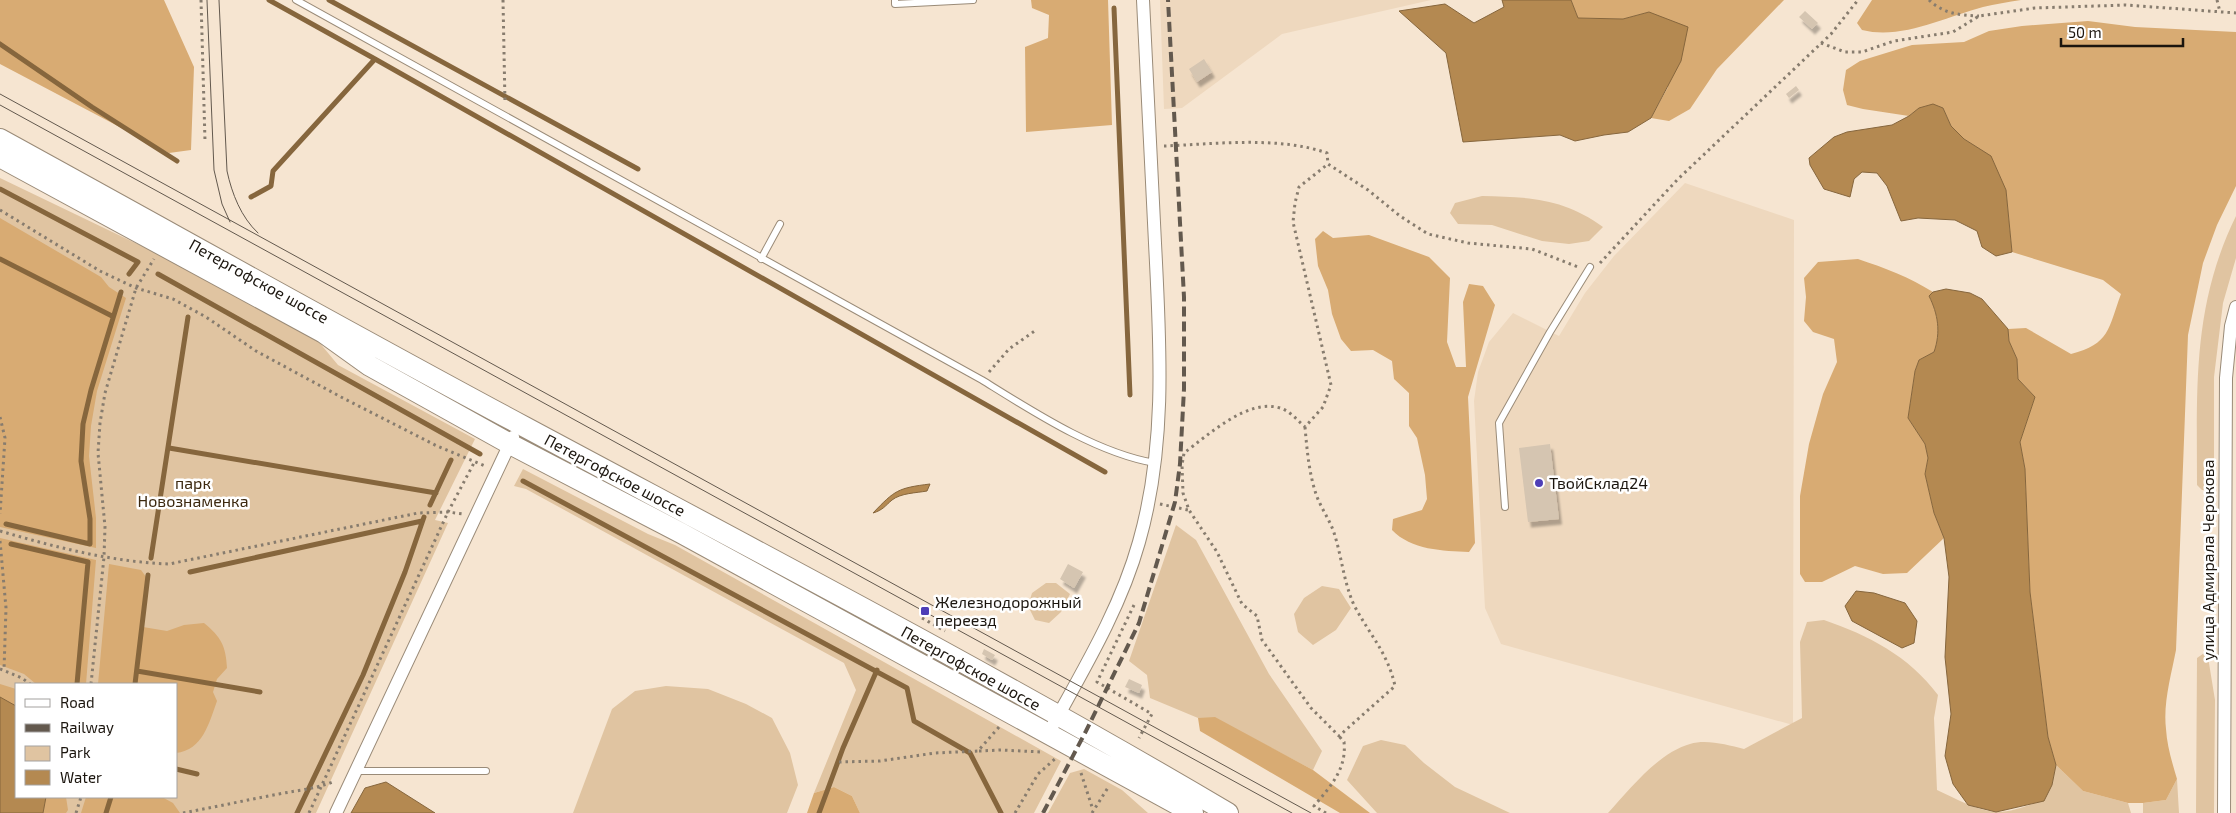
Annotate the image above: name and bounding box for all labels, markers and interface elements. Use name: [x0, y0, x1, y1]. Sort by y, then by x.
scale bar: [2061, 15, 2184, 47]
text: 50 m: [2068, 23, 2102, 41]
street label: Петергофское шоссе: [186, 234, 332, 327]
street label: Петергофское шоссе: [542, 429, 689, 520]
street label: улица Адмирала Черокова: [2198, 460, 2218, 660]
park label: парк Новознаменка: [137, 473, 249, 510]
place label: ТвойСклад24: [1549, 473, 1648, 492]
marker: ТвойСклад24: [1533, 477, 1545, 489]
place label: Железнодорожный переезд: [935, 592, 1082, 629]
marker: Железнодорожный переезд: [919, 605, 931, 617]
street label: Петергофское шоссе: [898, 621, 1044, 714]
legend: [15, 683, 178, 798]
text: Road: [60, 693, 95, 711]
text: Railway: [60, 718, 114, 736]
text: Park: [60, 743, 91, 761]
text: Water: [60, 768, 102, 786]

